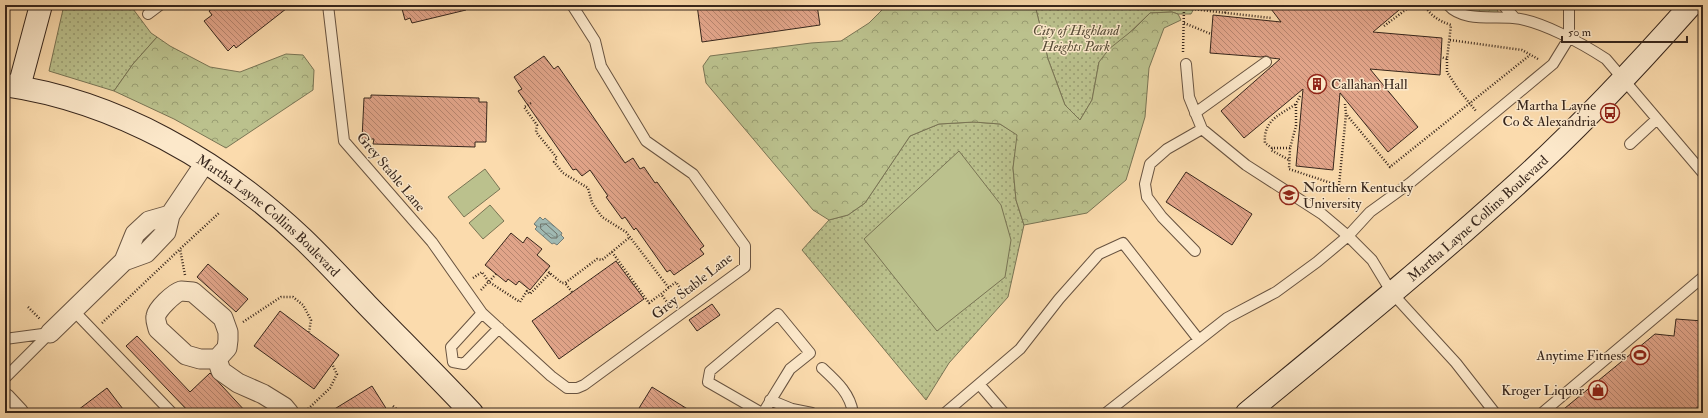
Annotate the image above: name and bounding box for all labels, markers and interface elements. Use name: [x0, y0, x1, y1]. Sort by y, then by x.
scale bar: [1562, 18, 1687, 44]
park label: City of Highland Heights Park: [1033, 22, 1120, 55]
text: 50 m: [1568, 25, 1592, 40]
building icon: Callahan Hall: [1306, 73, 1328, 95]
place label: Callahan Hall: [1331, 76, 1408, 93]
place label: Martha Layne Co & Alexandria: [1502, 97, 1596, 130]
bus stop icon: Martha Layne Co & Alexandria: [1599, 102, 1621, 124]
street label: Grey Stable Lane: [352, 129, 429, 216]
street label: Martha Layne Collins Boulevard: [194, 151, 344, 280]
street label: Martha Layne Collins Boulevard: [1404, 151, 1552, 285]
place label: Northern Kentucky University: [1303, 179, 1414, 213]
school or university icon: Northern Kentucky University: [1278, 184, 1300, 206]
street label: Grey Stable Lane: [648, 249, 737, 324]
sports icon: Anytime Fitness: [1629, 344, 1651, 366]
place label: Anytime Fitness: [1535, 347, 1626, 365]
shop icon: Kroger Liquor: [1587, 379, 1609, 401]
place label: Kroger Liquor: [1501, 382, 1585, 399]

